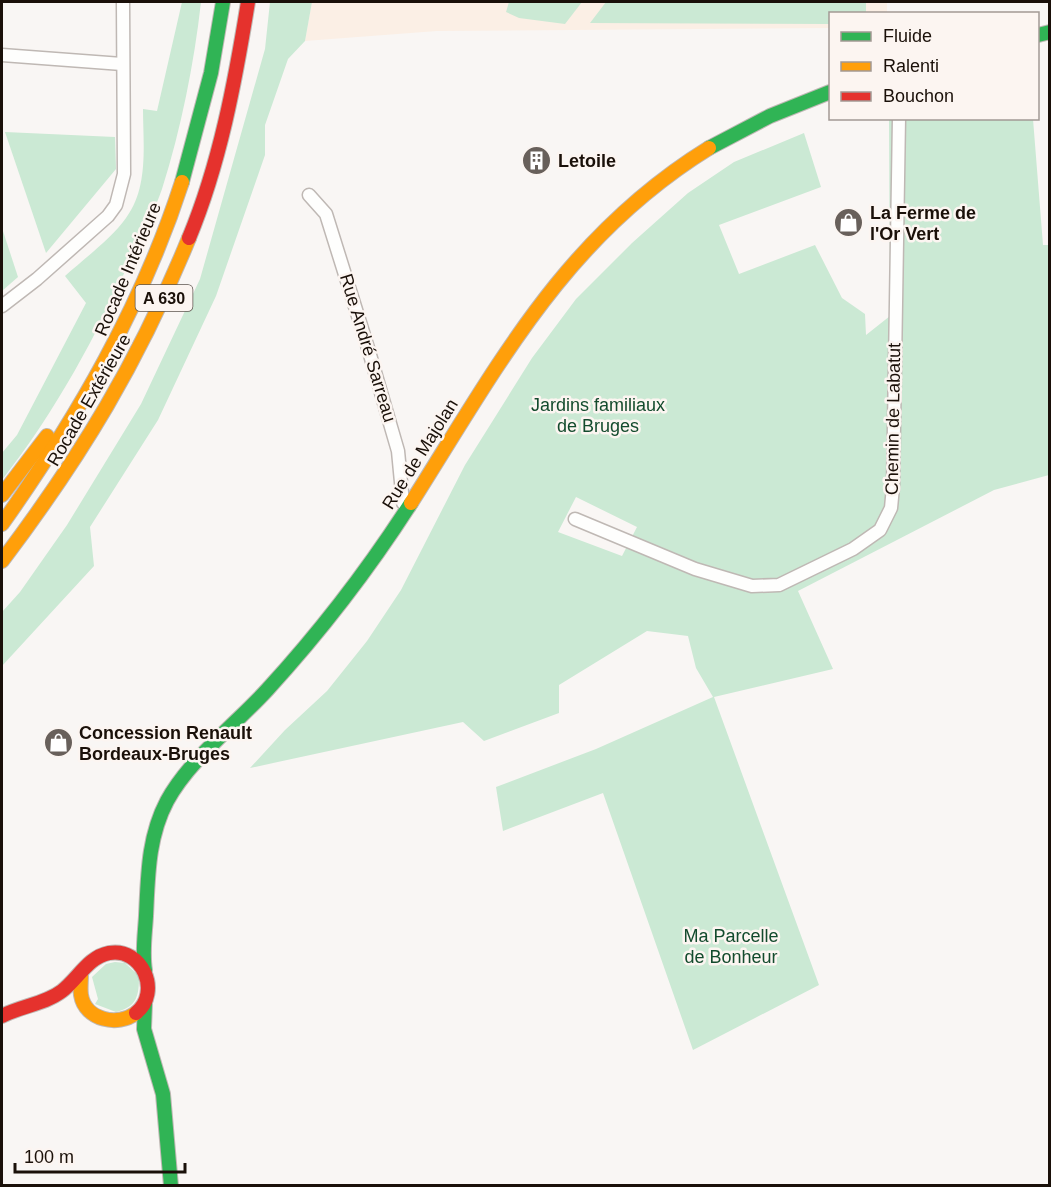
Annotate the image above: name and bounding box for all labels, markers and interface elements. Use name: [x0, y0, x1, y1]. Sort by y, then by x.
legend: [829, 12, 1039, 120]
text: Fluide: [883, 26, 932, 46]
text: Ralenti: [883, 56, 939, 76]
text: Bouchon: [883, 86, 954, 106]
building icon: Letoile: [521, 145, 553, 177]
place label: Letoile: [558, 151, 616, 171]
street label: Rocade Intérieure: [91, 199, 165, 339]
place label: La Ferme de l'Or Vert: [870, 203, 976, 244]
shop icon: La Ferme de l'Or Vert: [833, 207, 865, 239]
street label: Rue André Sarreau: [336, 271, 400, 425]
road number: A 630: [136, 285, 192, 311]
street label: Rocade Extérieure: [43, 330, 135, 470]
street label: Chemin de Labatut: [882, 343, 904, 495]
street label: Rue de Majolan: [378, 395, 462, 513]
park label: Jardins familiaux de Bruges: [531, 395, 665, 436]
place label: Concession Renault Bordeaux-Bruges: [79, 723, 252, 764]
shop icon: Concession Renault Bordeaux-Bruges: [42, 727, 74, 759]
park label: Ma Parcelle de Bonheur: [683, 926, 779, 967]
scale bar: [15, 1136, 184, 1174]
text: 100 m: [24, 1147, 74, 1167]

